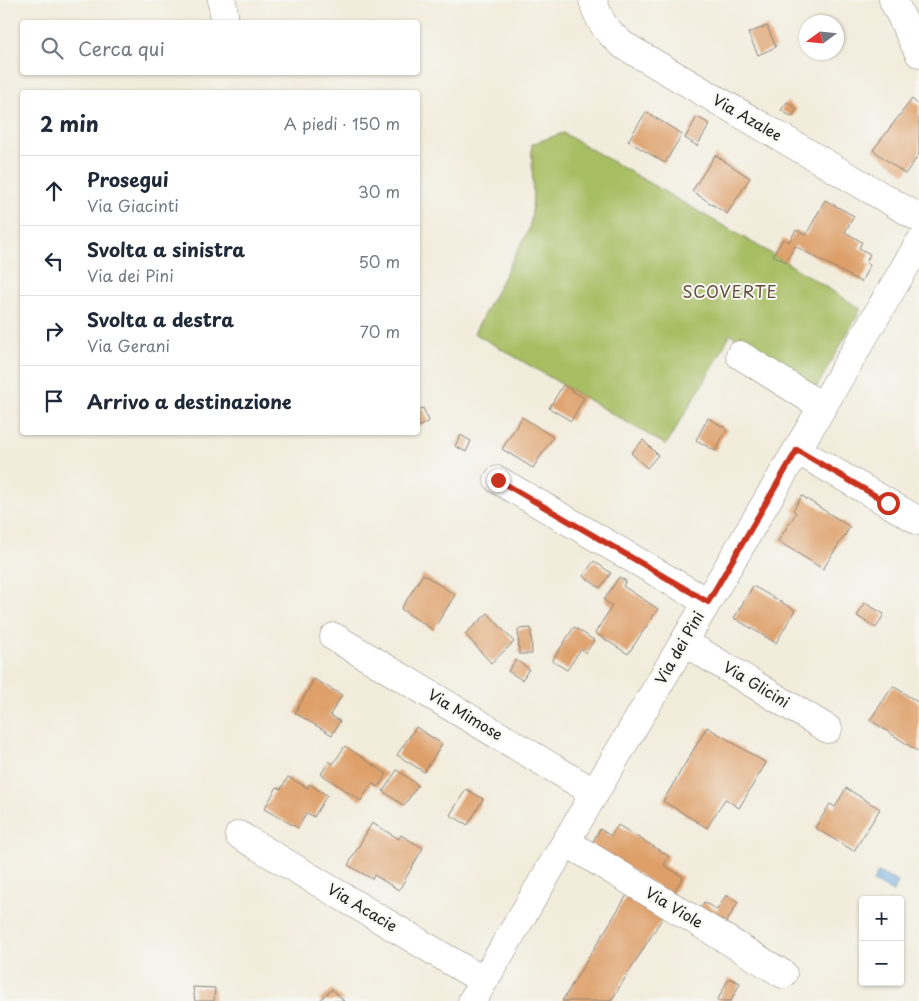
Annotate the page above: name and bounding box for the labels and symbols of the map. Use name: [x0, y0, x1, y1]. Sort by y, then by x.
north arrow: [799, 15, 844, 60]
street label: Via Azalee: [709, 88, 787, 146]
district label: SCOVERTE: [683, 279, 777, 303]
route end: [487, 469, 510, 492]
route start: [877, 492, 900, 515]
street label: Via dei Pini: [648, 606, 709, 688]
street label: Via Glicini: [719, 655, 794, 713]
street label: Via Mimose: [424, 682, 508, 745]
street label: Via Acacie: [324, 877, 402, 937]
street label: Via Viole: [642, 880, 708, 933]

